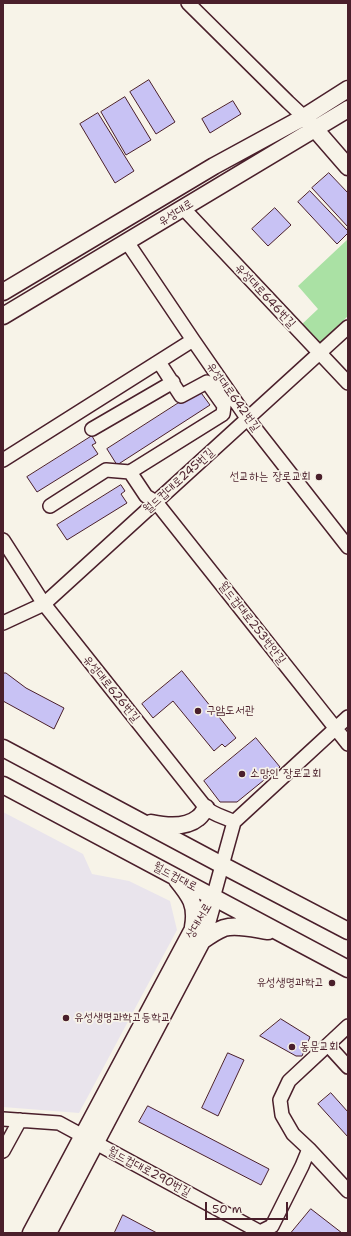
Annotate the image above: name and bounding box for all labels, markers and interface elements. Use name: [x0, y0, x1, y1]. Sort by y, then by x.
street label: 유성대로: [156, 197, 196, 229]
street label: 유성대로646번길: [232, 261, 298, 331]
street label: 유성대로642번길: [203, 360, 263, 434]
street label: 월드컵대로245번길: [141, 445, 217, 517]
place label: 선교하는 장로교회: [230, 470, 311, 484]
marker: 선교하는 장로교회: [314, 472, 324, 482]
street label: 월드컵대로253번안길: [215, 579, 289, 667]
street label: 유성대로626번길: [80, 653, 142, 725]
place label: 구암도서관: [206, 704, 254, 718]
marker: 구암도서관: [193, 706, 203, 716]
place label: 소망인 장로교회: [250, 767, 322, 781]
marker: 소망인 장로교회: [237, 769, 247, 779]
street label: 월드컵대로: [150, 859, 200, 895]
street label: 상대서로: [183, 901, 215, 941]
place label: 유성생명과학고: [256, 976, 324, 990]
marker: 유성생명과학고: [327, 978, 337, 988]
place label: 유성생명과학고등학교: [74, 1011, 171, 1025]
marker: 유성생명과학고등학교: [61, 1013, 71, 1023]
place label: 동문교회: [300, 1040, 339, 1054]
marker: 동문교회: [287, 1042, 297, 1052]
street label: 월드컵대로290번길: [105, 1144, 193, 1200]
scale bar: [207, 1194, 290, 1220]
text: 50 m: [212, 1201, 242, 1217]

